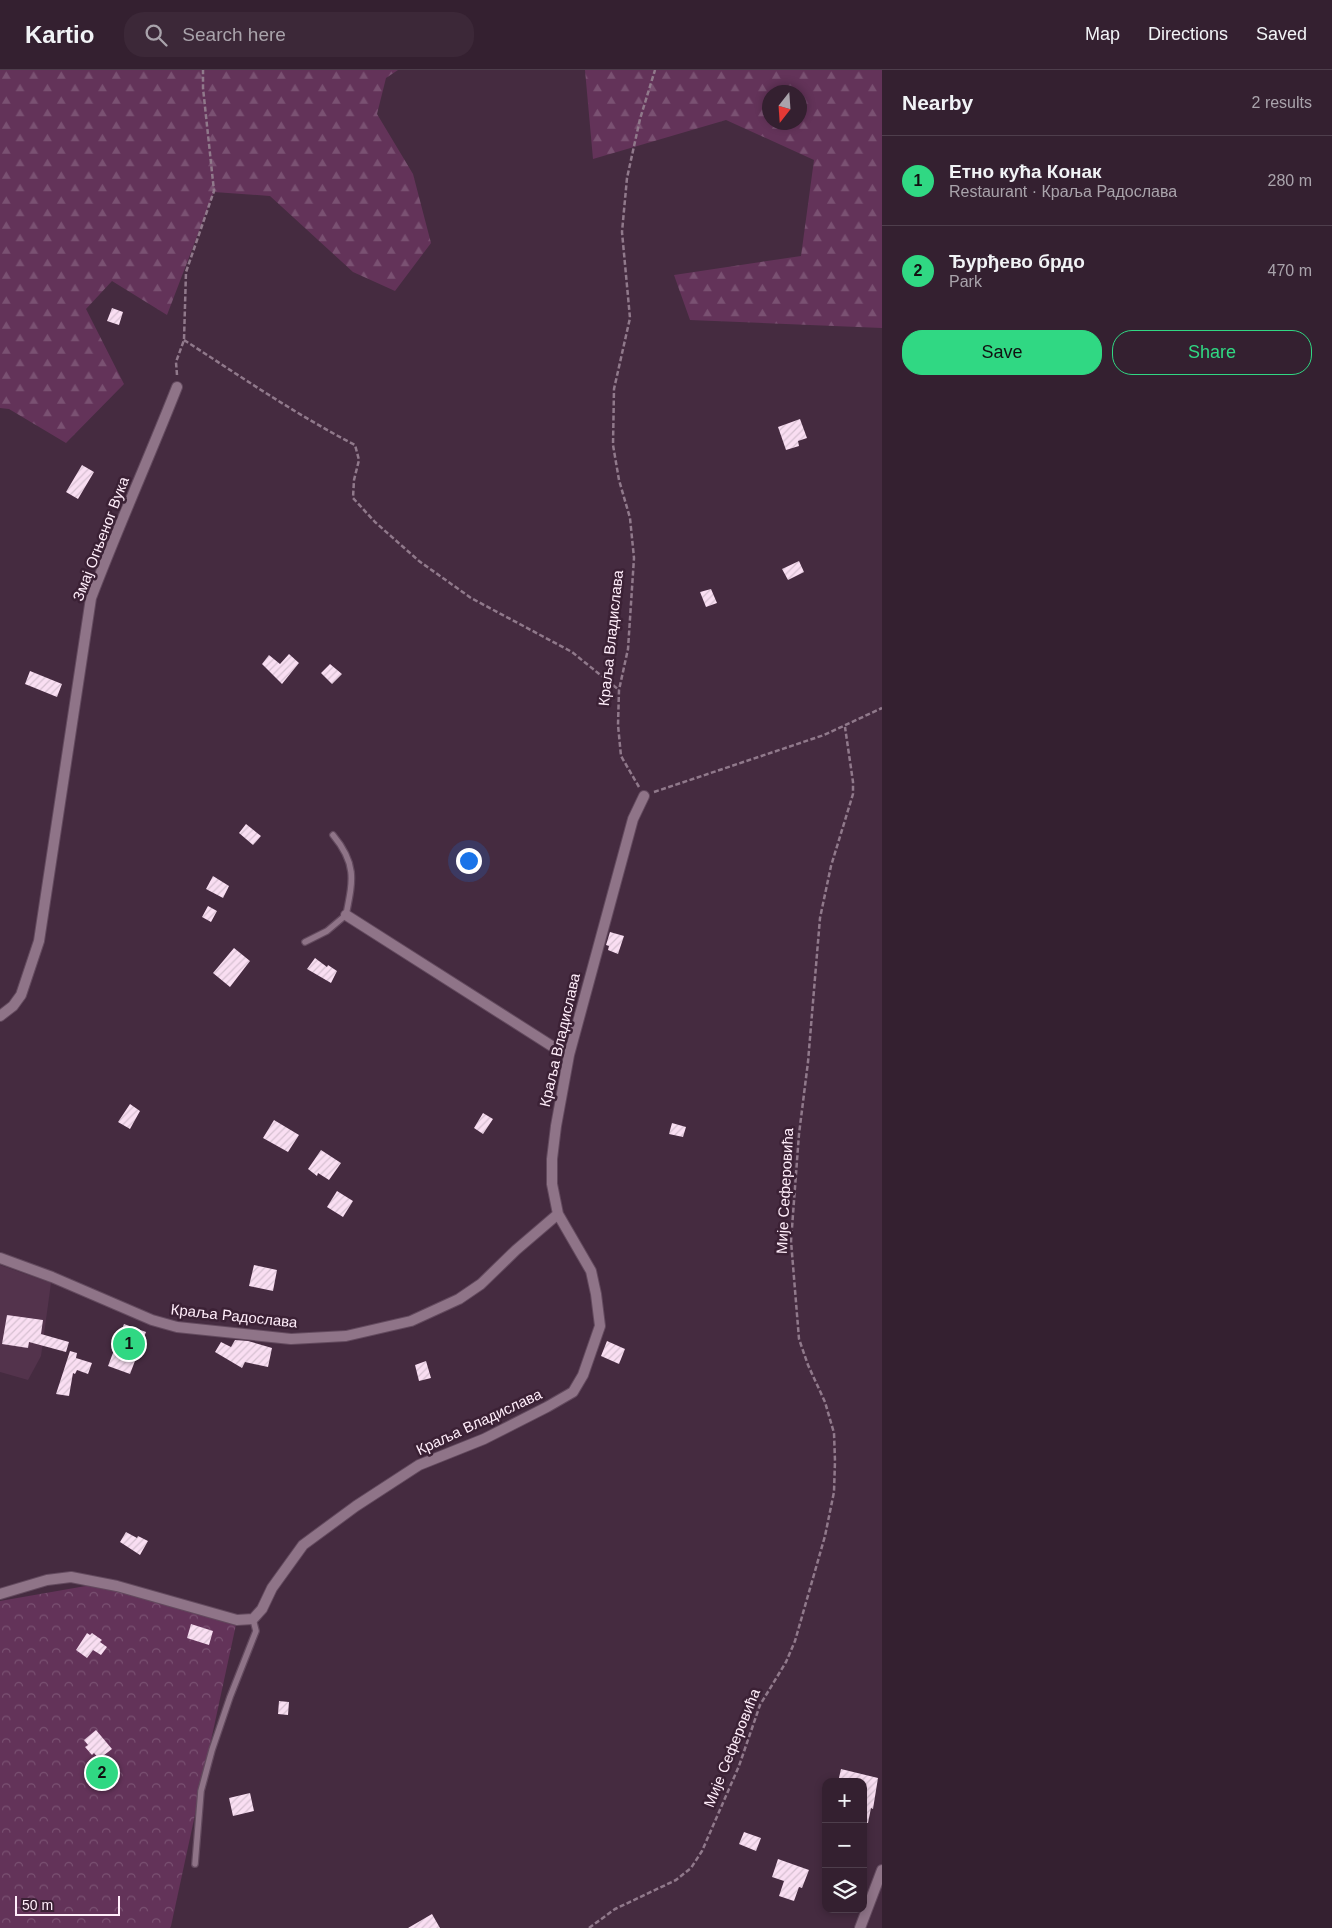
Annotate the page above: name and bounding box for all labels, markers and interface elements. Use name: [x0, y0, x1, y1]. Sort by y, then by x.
search box: [124, 12, 474, 57]
text: Kartio: [25, 21, 94, 48]
icon: search: [142, 21, 170, 49]
text: Search here: [182, 24, 286, 45]
text: Map: [1085, 24, 1120, 44]
text: Directions: [1148, 24, 1228, 44]
text: Saved: [1256, 24, 1307, 44]
north arrow: [762, 85, 807, 130]
text: Nearby: [902, 91, 973, 114]
text: 2 results: [1252, 94, 1312, 111]
text: Етно кућа Конак: [949, 161, 1102, 182]
text: 1: [914, 172, 922, 189]
text: 280 m: [1268, 172, 1312, 189]
text: Restaurant · Краља Радослава: [949, 183, 1177, 200]
text: Ђурђево брдо: [949, 251, 1085, 272]
text: 2: [914, 262, 922, 279]
text: 470 m: [1268, 262, 1312, 279]
text: Park: [949, 273, 982, 290]
button: Save: [902, 330, 1102, 375]
button: Share: [1112, 330, 1312, 375]
street label: Змај Огњеног Вука: [69, 474, 132, 603]
street label: Краља Владислава: [595, 569, 626, 707]
your location: [456, 848, 482, 874]
street label: Краља Владислава: [536, 971, 583, 1108]
street label: Мије Сеферовића: [773, 1127, 796, 1254]
street label: Краља Радослава: [170, 1300, 299, 1331]
pin: 1: [113, 1325, 145, 1363]
street label: Краља Владислава: [413, 1385, 545, 1458]
street label: Мије Сеферовића: [700, 1685, 763, 1810]
pin: 2: [86, 1754, 118, 1792]
map controls: [822, 1778, 867, 1913]
button: +: [822, 1778, 867, 1823]
button: −: [822, 1823, 867, 1868]
button: layers: [822, 1868, 867, 1913]
scale bar: [15, 1893, 120, 1916]
text: 50 m: [22, 1897, 53, 1913]

